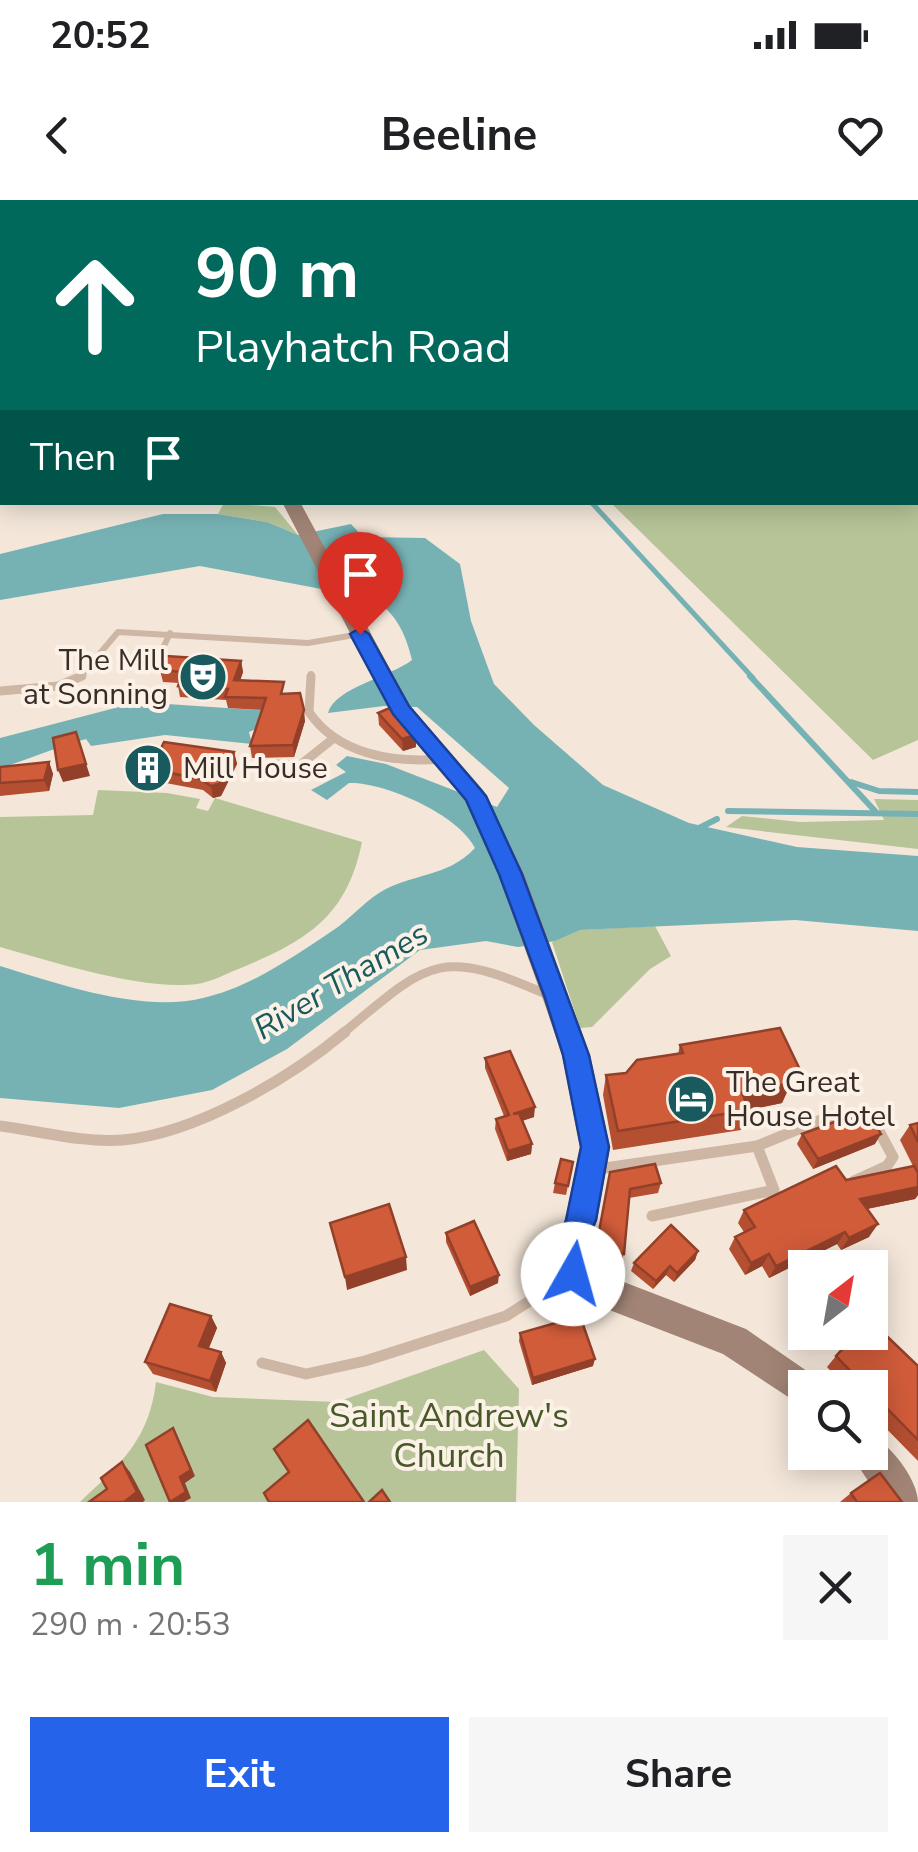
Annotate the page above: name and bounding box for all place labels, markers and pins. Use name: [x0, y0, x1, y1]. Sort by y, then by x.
pin: [318, 532, 403, 635]
place label: The Mill at Sonning: [23, 640, 168, 715]
theatre icon: The Mill at Sonning: [177, 651, 229, 703]
building icon: Mill House: [122, 742, 174, 794]
place label: Mill House: [183, 748, 328, 789]
place label: The Great House Hotel: [726, 1062, 895, 1137]
hotel icon: The Great House Hotel: [665, 1073, 717, 1125]

